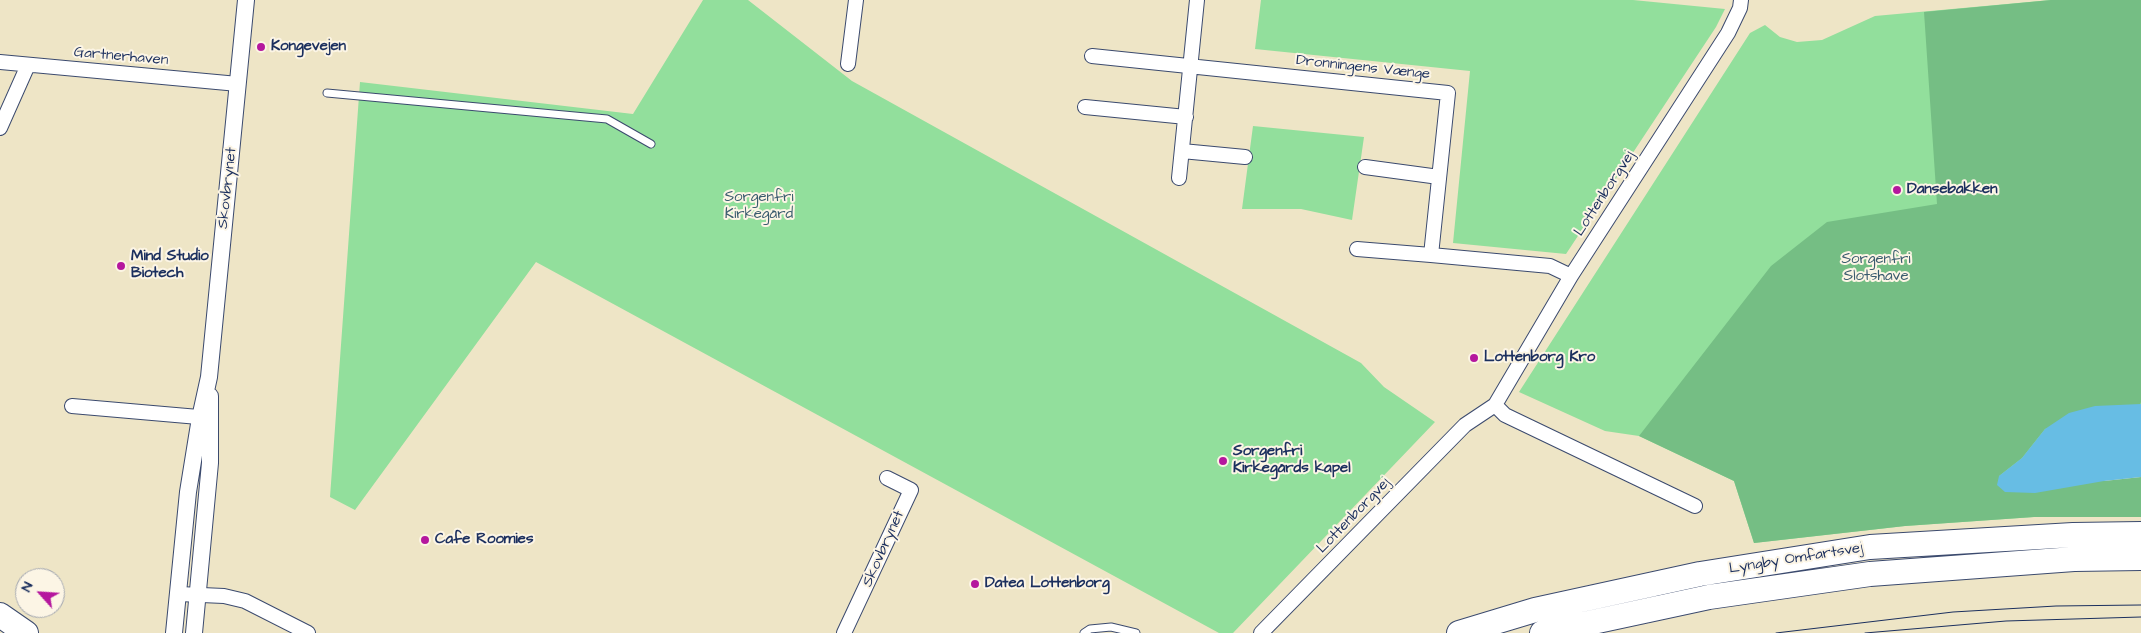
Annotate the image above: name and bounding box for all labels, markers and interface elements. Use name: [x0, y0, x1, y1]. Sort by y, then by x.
place label: Kongevejen: [271, 38, 346, 56]
marker: Kongevejen: [255, 41, 267, 53]
street label: Gartnerhaven: [73, 44, 169, 70]
street label: Dronningens Vænge: [1295, 52, 1431, 84]
street label: Skovbrynet: [215, 146, 241, 230]
street label: Lottenborgvej: [1571, 148, 1639, 240]
place label: Dansebakken: [1907, 181, 1998, 199]
marker: Dansebakken: [1891, 184, 1903, 196]
park label: Sorgenfri Kirkegård: [724, 189, 794, 224]
place label: Mind Studio Biotech: [131, 248, 209, 283]
park label: Sorgenfri Slotshave: [1841, 251, 1911, 286]
marker: Mind Studio Biotech: [115, 260, 127, 272]
place label: Lottenborg Kro: [1484, 349, 1595, 367]
marker: Lottenborg Kro: [1468, 352, 1480, 364]
place label: Sorgenfri Kirkegårds kapel: [1233, 443, 1350, 478]
marker: Sorgenfri Kirkegårds kapel: [1217, 455, 1229, 467]
street label: Lottenborgvej: [1313, 475, 1395, 557]
street label: Skovbrynet: [859, 508, 909, 590]
place label: Cafe Roomies: [435, 531, 533, 549]
marker: Cafe Roomies: [419, 534, 431, 546]
street label: Lyngby Omfartsvej: [1728, 540, 1864, 578]
north arrow: [15, 568, 65, 618]
place label: Datea Lottenborg: [985, 575, 1110, 593]
marker: Datea Lottenborg: [969, 578, 981, 590]
text: N: [17, 579, 38, 595]

